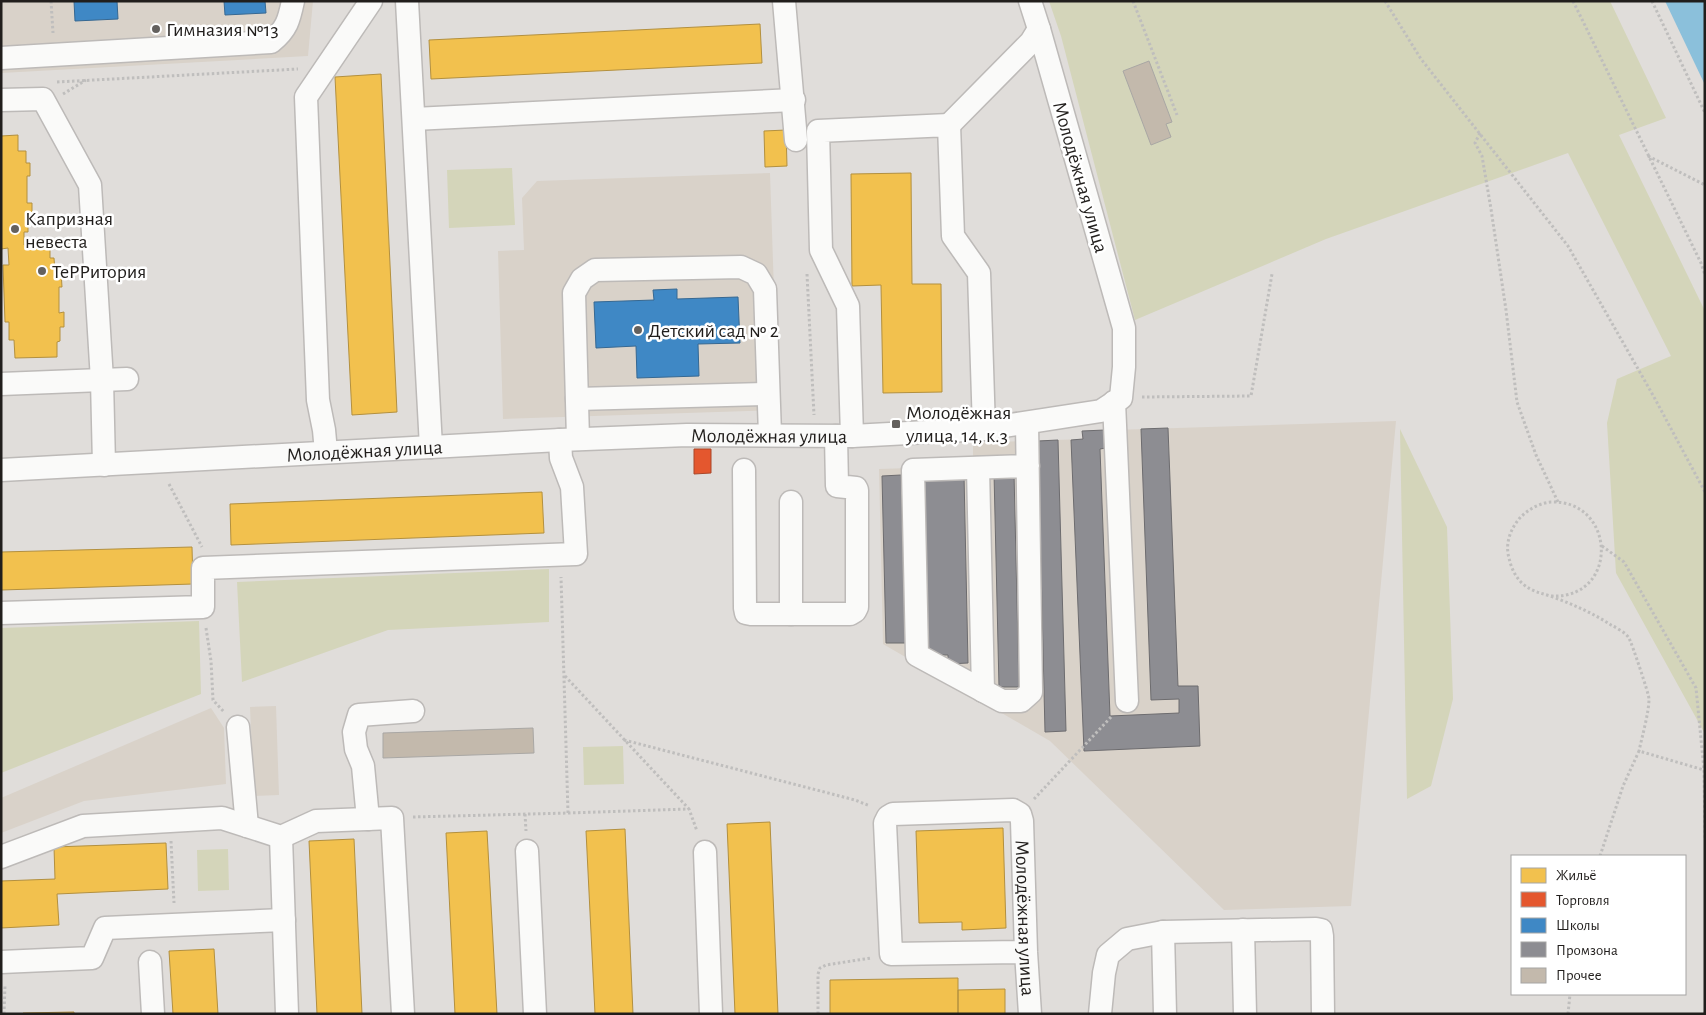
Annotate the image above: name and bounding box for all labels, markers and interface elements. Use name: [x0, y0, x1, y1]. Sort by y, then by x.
place label: Гимназия №13: [166, 20, 279, 40]
marker: Гимназия №13: [150, 23, 162, 35]
street label: Молодёжная улица: [1049, 99, 1111, 255]
place label: Капризная невеста: [25, 209, 113, 252]
marker: Капризная невеста: [9, 223, 21, 235]
place label: ТеРРитория: [52, 262, 146, 282]
marker: ТеРРитория: [36, 265, 48, 277]
place label: Детский сад № 2: [648, 321, 779, 341]
marker: Детский сад № 2: [632, 324, 644, 336]
place label: Молодёжная улица, 14, к.3: [905, 403, 1011, 446]
marker: Молодёжная улица, 14, к.3: [890, 418, 902, 430]
street label: Молодёжная улица: [691, 426, 847, 447]
street label: Молодёжная улица: [286, 437, 443, 466]
street label: Молодёжная улица: [1012, 839, 1038, 997]
legend: [1511, 855, 1686, 995]
text: Жильё: [1556, 868, 1596, 883]
text: Торговля: [1556, 893, 1610, 908]
text: Школы: [1556, 918, 1600, 933]
text: Промзона: [1556, 943, 1618, 958]
text: Прочее: [1556, 968, 1602, 983]

